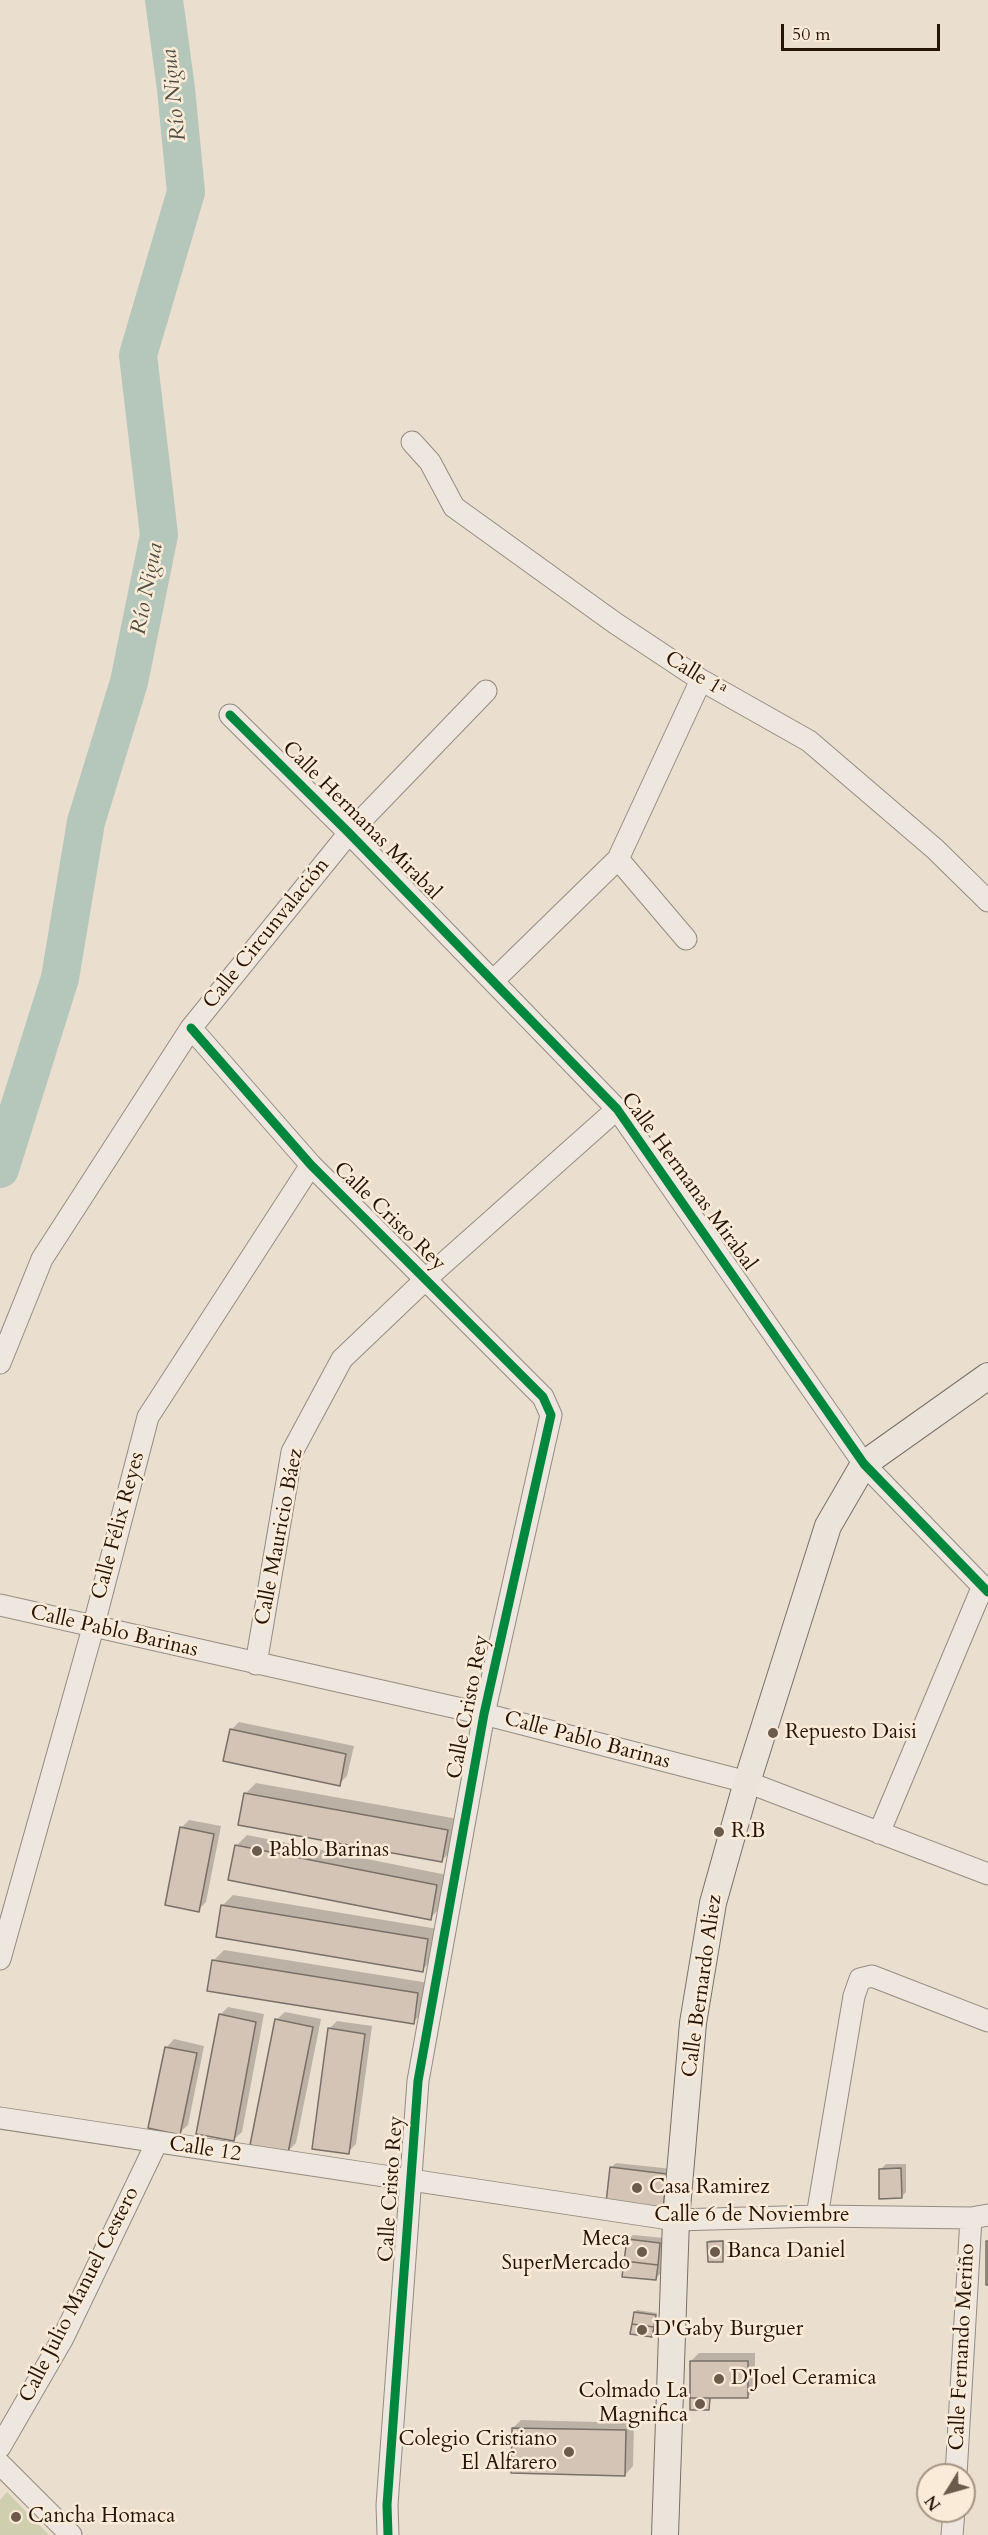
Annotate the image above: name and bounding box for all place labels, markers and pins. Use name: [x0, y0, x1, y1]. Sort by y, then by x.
place label: Repuesto Daisi: [785, 1720, 917, 1746]
marker: Repuesto Daisi: [766, 1726, 780, 1740]
place label: R.B: [731, 1819, 765, 1845]
marker: R.B: [712, 1825, 726, 1839]
place label: Pablo Barinas: [269, 1838, 389, 1864]
marker: Pablo Barinas: [250, 1844, 264, 1858]
place label: Casa Ramirez: [649, 2175, 770, 2201]
marker: Casa Ramirez: [630, 2181, 644, 2195]
place label: Meca SuperMercado: [501, 2227, 630, 2277]
place label: Banca Daniel: [727, 2239, 845, 2265]
marker: Meca SuperMercado: [635, 2245, 649, 2259]
marker: Banca Daniel: [708, 2245, 722, 2259]
place label: D'Gaby Burguer: [654, 2317, 803, 2343]
marker: D'Gaby Burguer: [635, 2323, 649, 2337]
place label: D'Joel Ceramica: [731, 2366, 876, 2392]
marker: D'Joel Ceramica: [712, 2372, 726, 2386]
place label: Colmado La Magnifica: [578, 2379, 688, 2429]
marker: Colmado La Magnifica: [693, 2397, 707, 2411]
place label: Colegio Cristiano El Alfarero: [398, 2427, 557, 2477]
marker: Colegio Cristiano El Alfarero: [562, 2445, 576, 2459]
place label: Cancha Homaca: [28, 2504, 175, 2530]
marker: Cancha Homaca: [9, 2510, 23, 2524]

